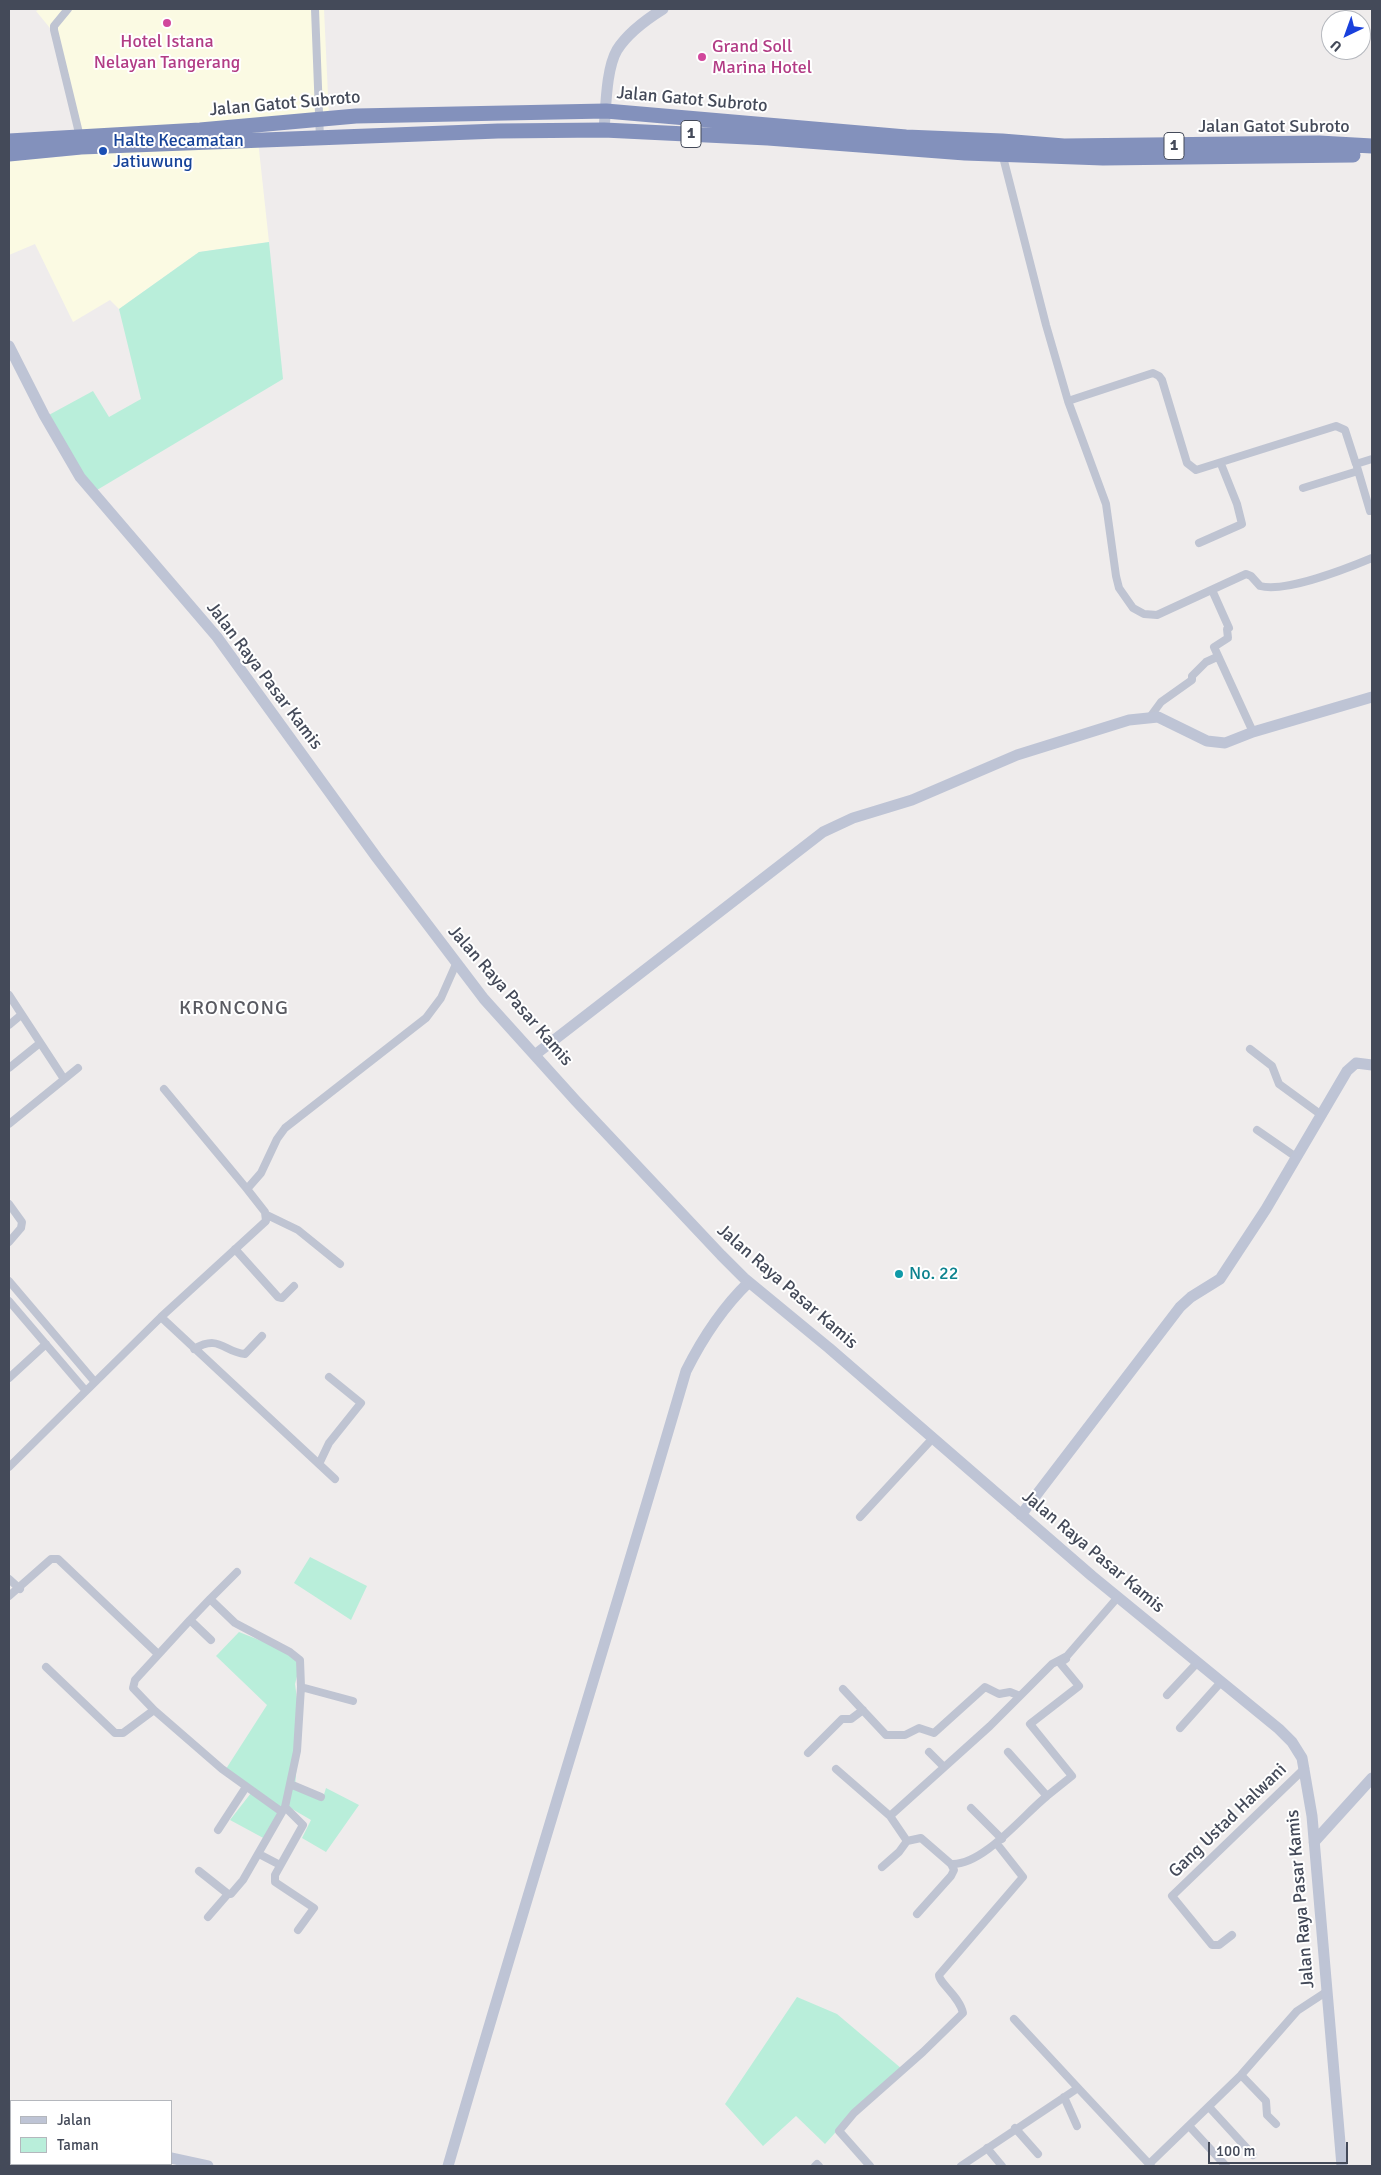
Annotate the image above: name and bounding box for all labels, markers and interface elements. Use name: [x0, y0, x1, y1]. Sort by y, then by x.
north arrow: [1321, 10, 1371, 60]
marker: Hotel Istana Nelayan Tangerang: [161, 17, 173, 29]
place label: Hotel Istana Nelayan Tangerang: [94, 31, 240, 74]
place label: Grand Soll Marina Hotel: [712, 36, 812, 78]
text: U: [1327, 36, 1345, 55]
marker: Grand Soll Marina Hotel: [696, 51, 708, 63]
street label: Jalan Gatot Subroto: [616, 83, 768, 117]
street label: Jalan Gatot Subroto: [209, 87, 361, 121]
street label: Jalan Gatot Subroto: [1198, 116, 1350, 138]
road number: 1: [681, 120, 701, 148]
place label: Halte Kecamatan Jatiuwung: [113, 130, 244, 172]
road number: 1: [1164, 132, 1184, 160]
marker: Halte Kecamatan Jatiuwung: [97, 145, 109, 157]
street label: Jalan Raya Pasar Kamis: [201, 598, 327, 754]
street label: Jalan Raya Pasar Kamis: [443, 921, 577, 1071]
district label: KRONCONG: [178, 997, 290, 1021]
street label: Jalan Raya Pasar Kamis: [712, 1220, 862, 1354]
place label: No. 22: [909, 1263, 959, 1285]
marker: No. 22: [893, 1268, 905, 1280]
street label: Jalan Raya Pasar Kamis: [1017, 1486, 1169, 1618]
street label: Gang Ustad Halwani: [1165, 1759, 1291, 1883]
street label: Jalan Raya Pasar Kamis: [1282, 1809, 1320, 1989]
legend: [10, 2100, 172, 2165]
text: Jalan: [57, 2111, 91, 2129]
scale bar: [1211, 2132, 1351, 2164]
text: Taman: [57, 2136, 99, 2154]
text: 100 m: [1216, 2142, 1256, 2160]

